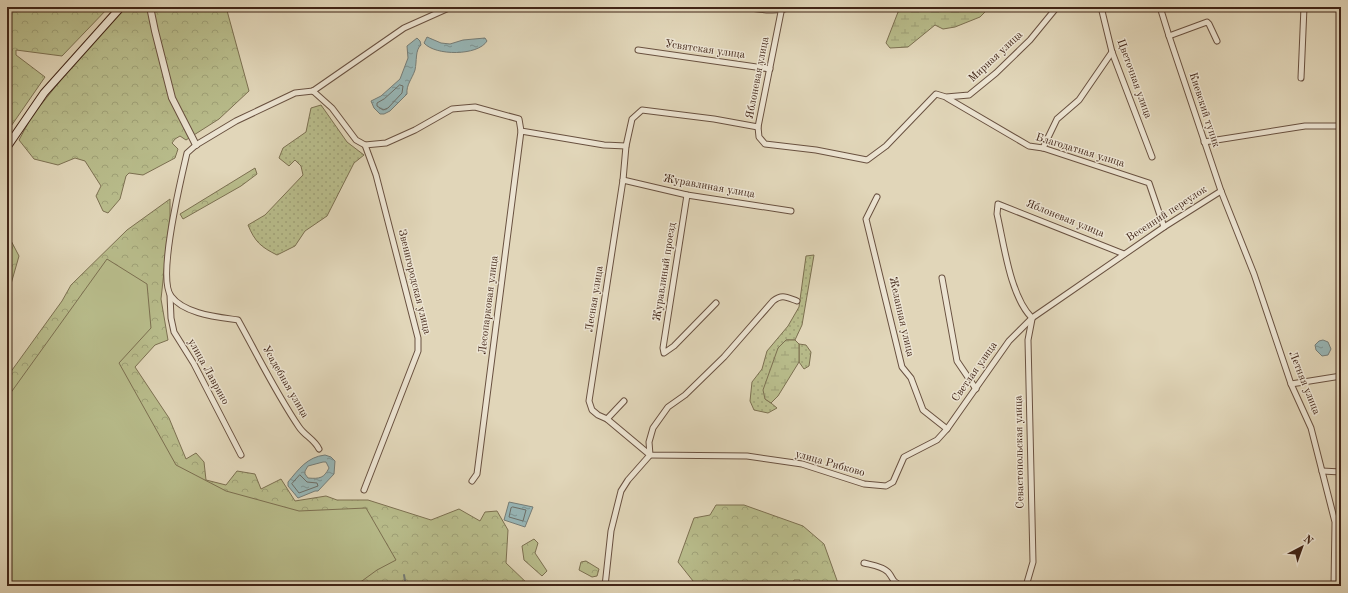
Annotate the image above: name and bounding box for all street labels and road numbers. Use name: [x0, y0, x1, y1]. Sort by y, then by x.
street label: Мирная улица: [967, 29, 1025, 85]
street label: Яблоневая улица: [745, 35, 771, 120]
street label: Цветочная улица: [1115, 38, 1154, 121]
street label: Усвятская улица: [664, 39, 746, 61]
street label: Киевский тупик: [1187, 71, 1221, 149]
street label: Благодатная улица: [1034, 132, 1126, 170]
street label: Журавлиная улица: [662, 173, 756, 201]
street label: Весенний переулок: [1125, 184, 1209, 244]
street label: Яблоневая улица: [1024, 198, 1106, 240]
street label: Журавлиный проезд: [652, 221, 678, 322]
street label: Звенигородская улица: [396, 228, 433, 336]
street label: Лесопарковая улица: [477, 254, 501, 355]
street label: Лесная улица: [584, 265, 606, 333]
street label: Желанная улица: [886, 276, 916, 359]
street label: улица Лаврино: [185, 337, 231, 407]
street label: Светлая улица: [950, 339, 1000, 404]
street label: Усадебная улица: [260, 344, 310, 421]
street label: Летняя улица: [1286, 350, 1322, 417]
street label: Севастопольская улица: [1014, 395, 1026, 509]
street label: улица Рибково: [794, 449, 866, 479]

